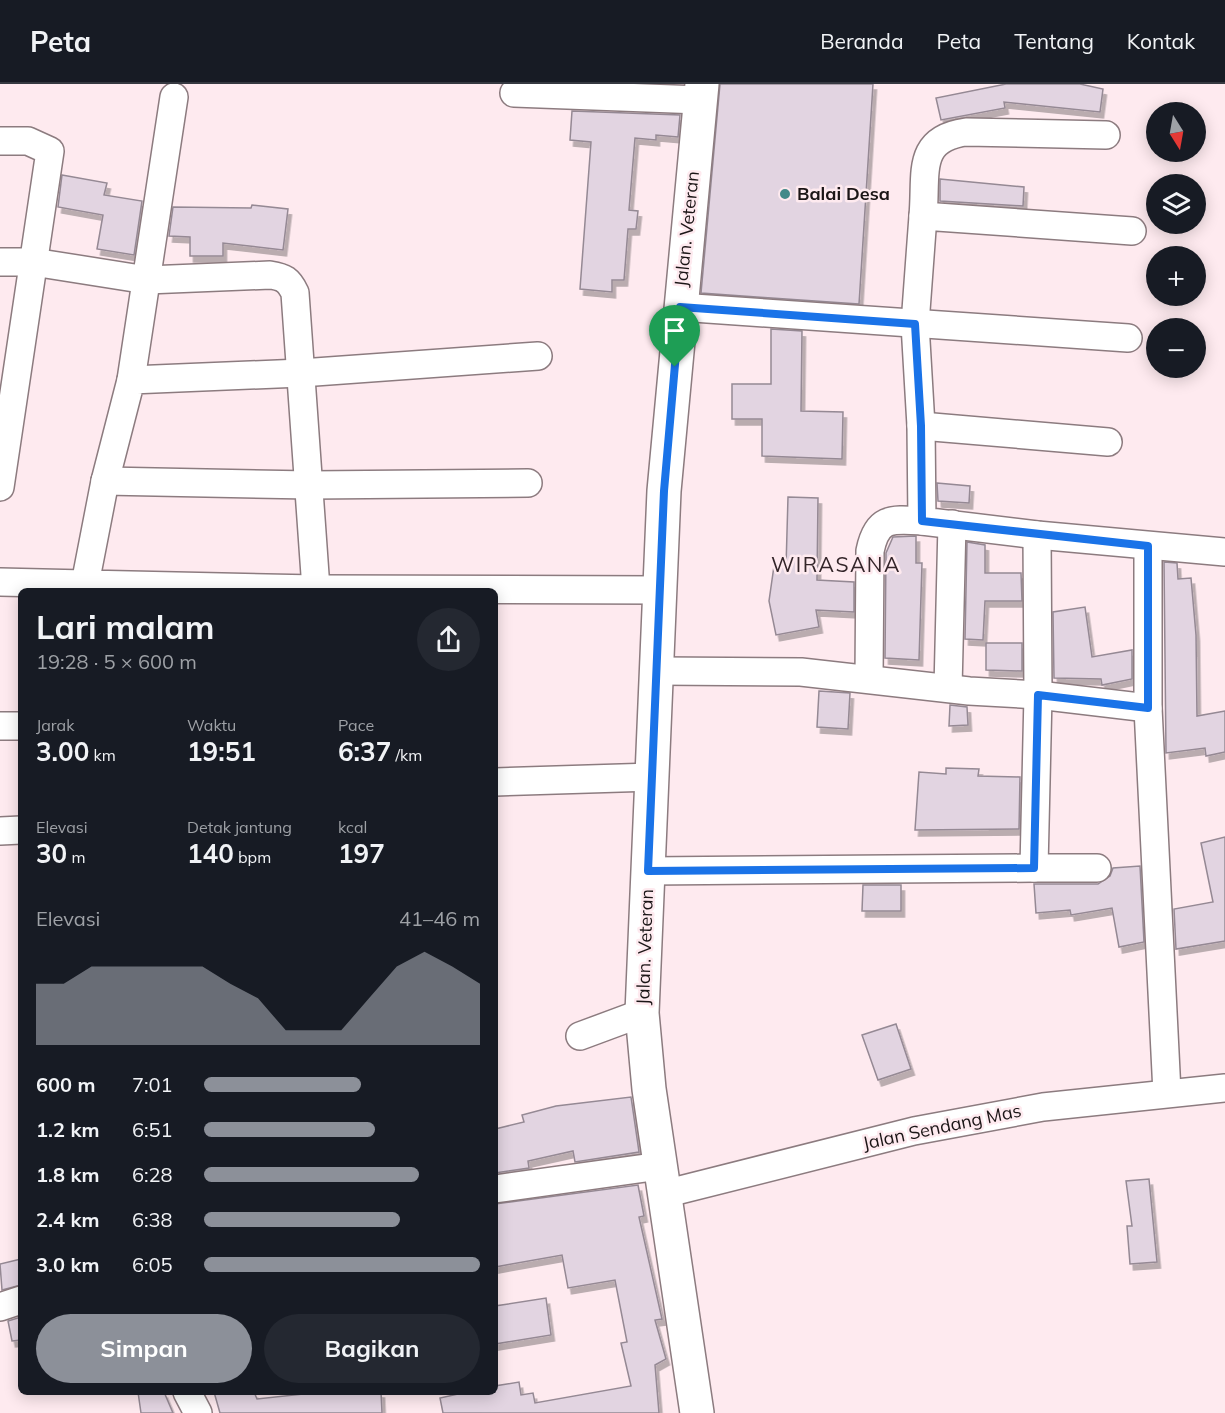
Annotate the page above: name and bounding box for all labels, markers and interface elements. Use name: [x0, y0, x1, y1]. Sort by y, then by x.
text: Peta: [30, 24, 91, 59]
text: Beranda: [820, 28, 904, 54]
text: Peta: [937, 28, 981, 54]
text: Tentang: [1014, 28, 1094, 54]
text: Kontak: [1127, 28, 1195, 54]
north arrow: [1146, 102, 1206, 162]
map controls: [1146, 102, 1206, 378]
street label: Jalan. Veteran: [669, 170, 704, 288]
button: layers: [1146, 174, 1206, 234]
place label: Balai Desa: [797, 182, 890, 205]
marker: Balai Desa: [778, 187, 792, 201]
button: +: [1146, 246, 1206, 306]
pin: [649, 305, 700, 367]
icon: arrive: [658, 314, 691, 347]
button: −: [1146, 318, 1206, 378]
district label: WIRASANA: [771, 551, 901, 577]
text: Lari malam: [36, 606, 214, 647]
button: share: [417, 608, 480, 671]
text: 19:28 · 5 × 600 m: [36, 649, 197, 674]
text: Jarak: [36, 715, 74, 735]
text: Waktu: [187, 715, 236, 735]
text: Pace: [338, 715, 374, 735]
text: 3.00: [36, 735, 89, 768]
text: 19:51: [187, 735, 256, 768]
text: 6:37: [338, 735, 391, 768]
text: km: [89, 745, 116, 765]
text: /km: [391, 745, 422, 765]
text: Elevasi: [36, 817, 88, 837]
text: Detak jantung: [187, 817, 292, 837]
text: kcal: [338, 817, 367, 837]
text: 30: [36, 837, 67, 870]
text: 140: [187, 837, 234, 870]
text: 197: [338, 837, 385, 870]
text: m: [67, 847, 85, 867]
text: bpm: [234, 847, 271, 867]
street label: Jalan. Veteran: [631, 888, 658, 1005]
text: Elevasi: [36, 906, 100, 931]
text: 41–46 m: [399, 906, 480, 931]
text: 600 m: [36, 1072, 95, 1097]
text: 7:01: [132, 1072, 173, 1097]
street label: Jalan Sendang Mas: [861, 1098, 1023, 1155]
text: 1.2 km: [36, 1117, 99, 1142]
text: 6:51: [132, 1117, 173, 1142]
text: 1.8 km: [36, 1162, 99, 1187]
text: 6:28: [132, 1162, 173, 1187]
text: 2.4 km: [36, 1207, 99, 1232]
text: 6:38: [132, 1207, 173, 1232]
text: 3.0 km: [36, 1252, 99, 1277]
text: 6:05: [132, 1252, 173, 1277]
button: Simpan: [36, 1314, 252, 1383]
button: Bagikan: [264, 1314, 480, 1383]

